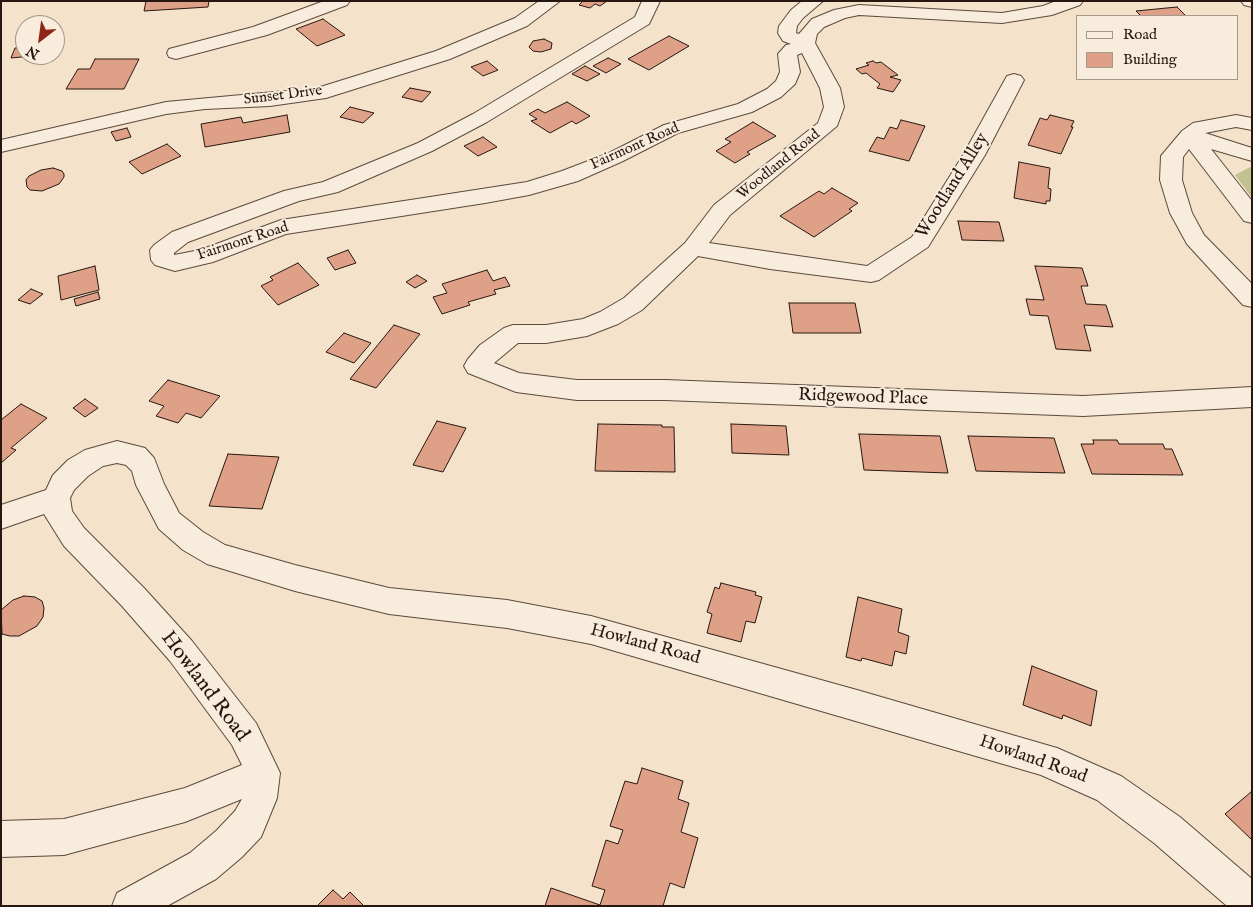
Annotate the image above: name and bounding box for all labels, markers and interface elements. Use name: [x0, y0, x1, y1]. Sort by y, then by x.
north arrow: [15, 15, 65, 65]
legend: [1076, 15, 1238, 80]
text: Road: [1123, 25, 1157, 44]
text: N: [23, 41, 43, 63]
text: Building: [1123, 50, 1177, 69]
street label: Sunset Drive: [243, 82, 323, 110]
street label: Fairmont Road: [588, 119, 682, 175]
street label: Woodland Road: [734, 126, 824, 204]
street label: Woodland Alley: [912, 129, 994, 243]
street label: Fairmont Road: [195, 219, 291, 265]
street label: Ridgewood Place: [798, 385, 928, 411]
street label: Howland Road: [588, 620, 702, 670]
street label: Howland Road: [154, 627, 254, 747]
street label: Howland Road: [976, 731, 1090, 789]

